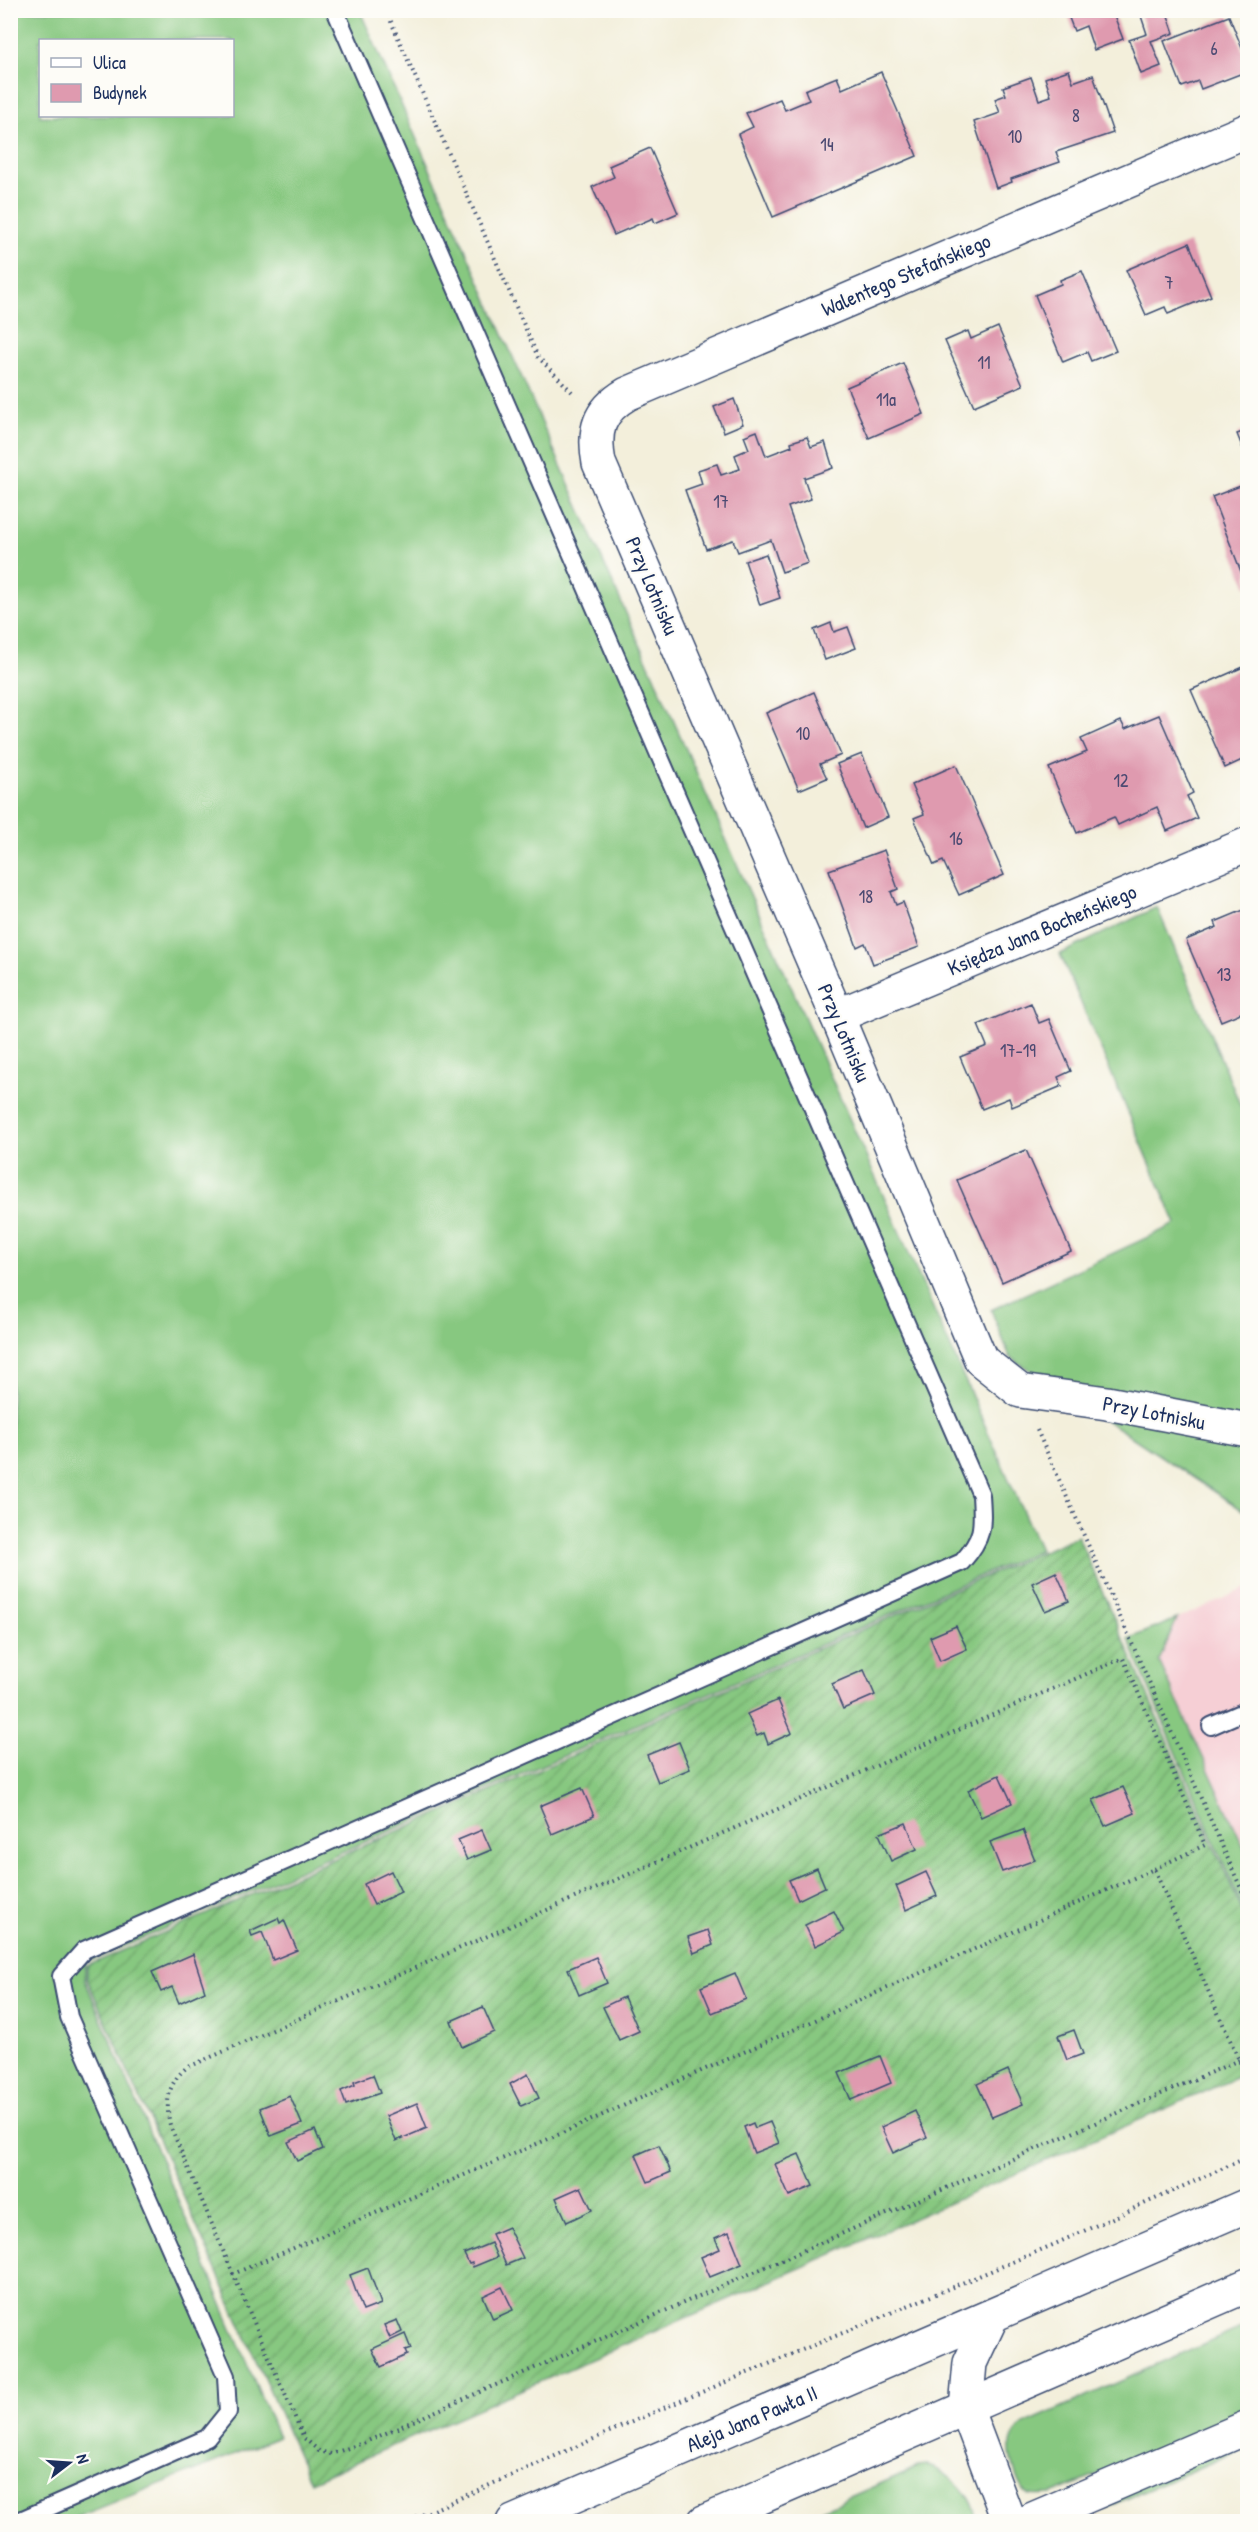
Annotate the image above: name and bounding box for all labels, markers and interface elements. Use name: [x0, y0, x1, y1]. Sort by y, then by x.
house number: 6: [1210, 36, 1218, 61]
legend: [39, 39, 234, 117]
text: Ulica: [93, 50, 126, 75]
text: Budynek: [93, 80, 147, 105]
house number: 8: [1072, 103, 1080, 128]
house number: 10: [1008, 124, 1022, 149]
house number: 14: [820, 132, 834, 157]
street label: Walentego Stefańskiego: [817, 226, 995, 323]
house number: 7: [1165, 270, 1174, 295]
house number: 11: [977, 350, 991, 375]
house number: 11a: [876, 387, 896, 412]
house number: 17: [713, 489, 729, 514]
street label: Przy Lotnisku: [619, 532, 686, 640]
house number: 10: [796, 721, 810, 746]
house number: 12: [1114, 768, 1129, 793]
house number: 16: [949, 826, 963, 851]
street label: Księdza Jana Bocheńskiego: [943, 877, 1141, 982]
house number: 18: [859, 884, 873, 909]
house number: 13: [1217, 962, 1231, 987]
street label: Przy Lotnisku: [811, 979, 878, 1087]
house number: 17-19: [1000, 1038, 1036, 1063]
street label: Przy Lotnisku: [1100, 1388, 1208, 1437]
street label: Aleja Jana Pawła II: [682, 2378, 822, 2459]
north arrow: [39, 2433, 99, 2493]
text: N: [72, 2451, 95, 2466]

